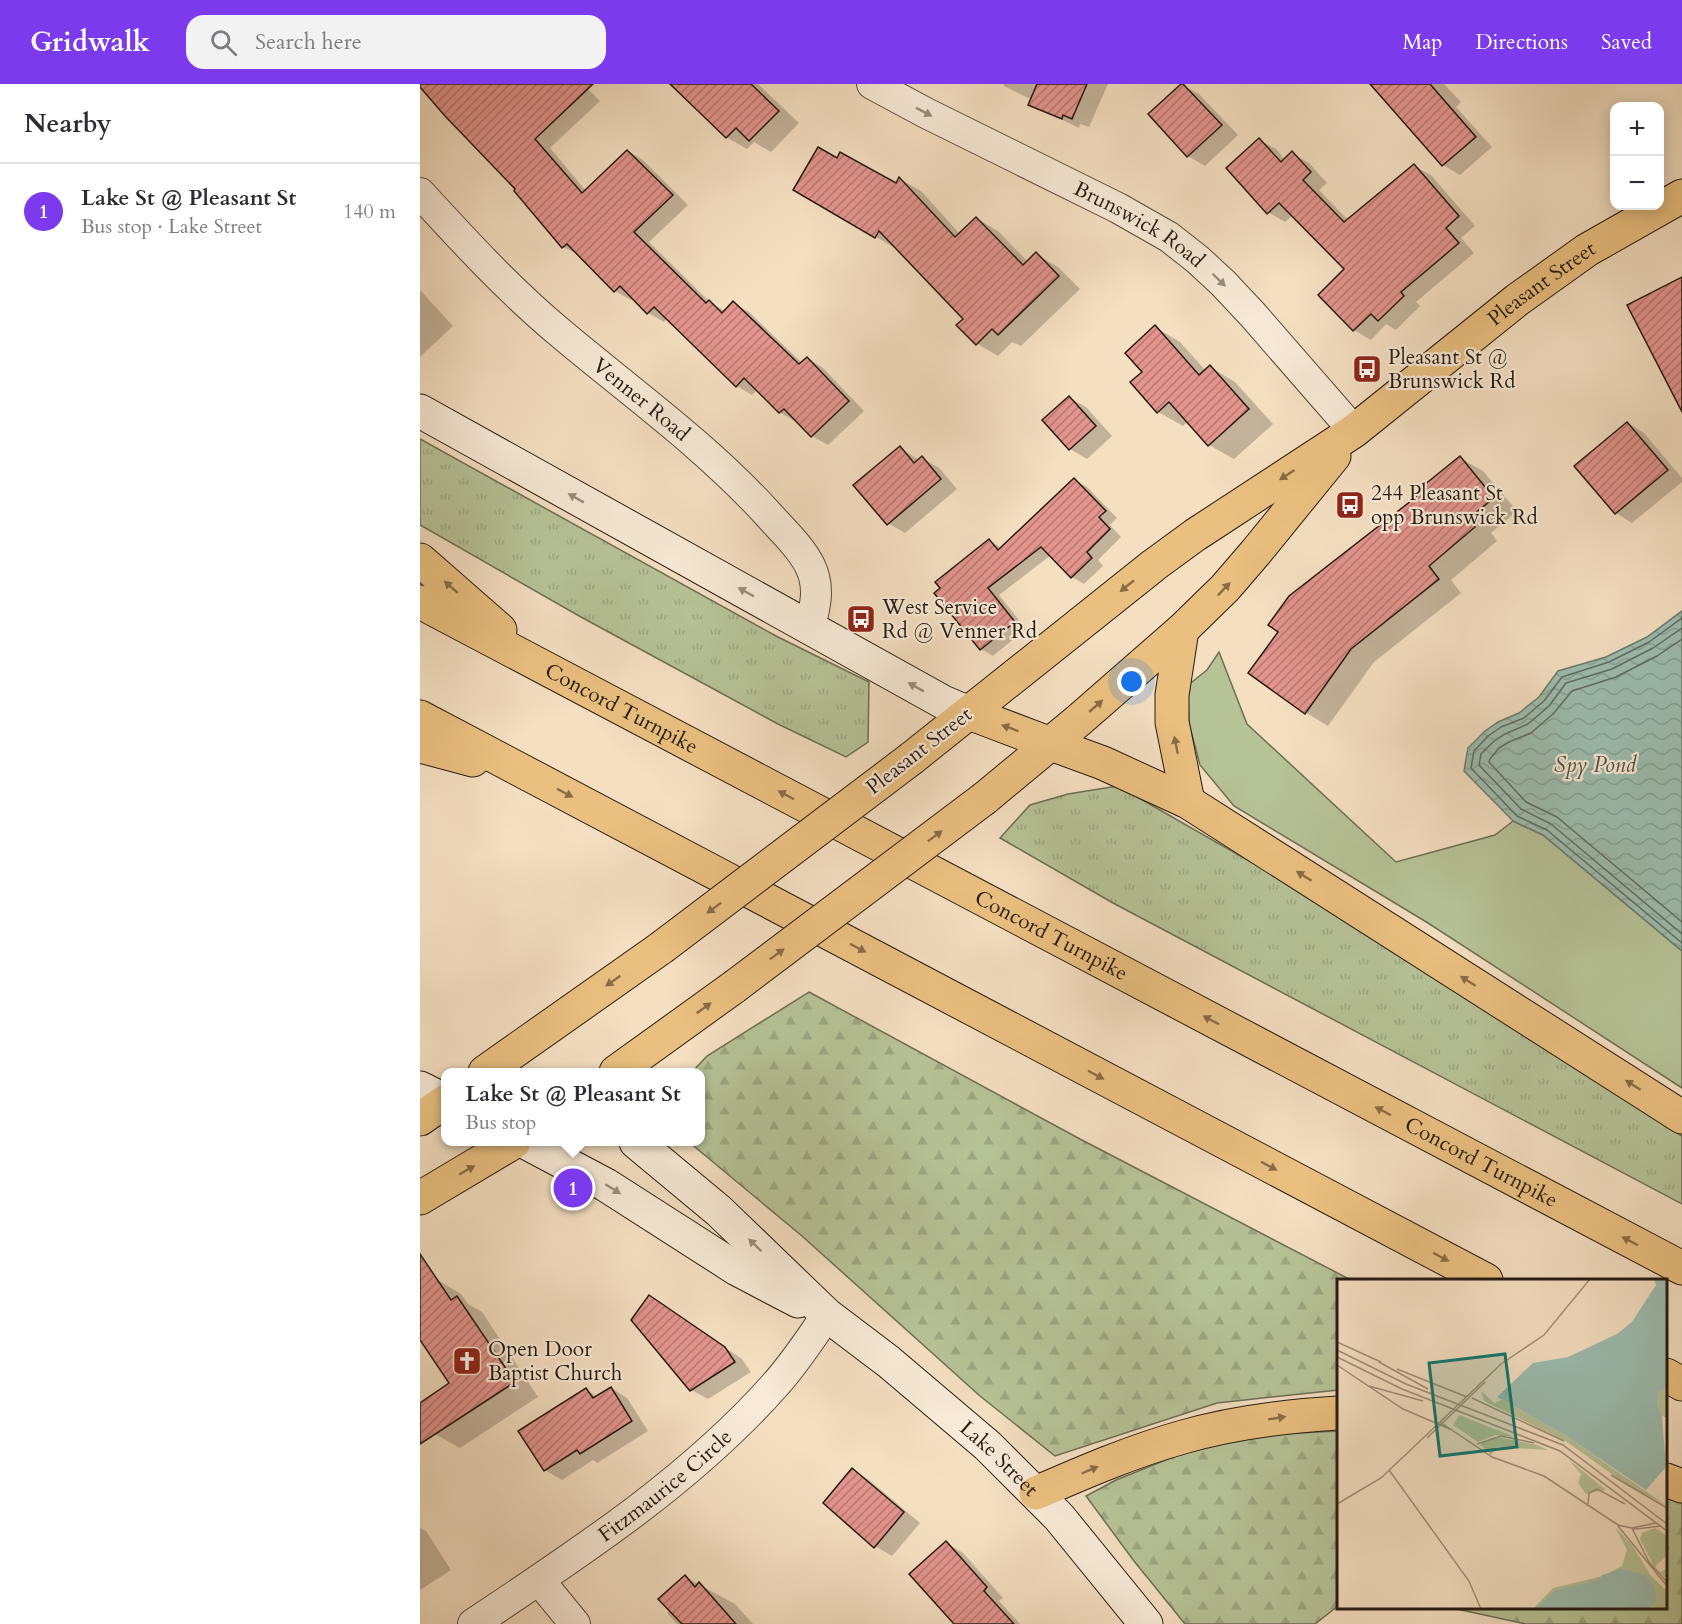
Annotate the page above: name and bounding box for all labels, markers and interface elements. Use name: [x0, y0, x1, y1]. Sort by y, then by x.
search box: [186, 15, 606, 69]
text: Gridwalk: [30, 23, 150, 61]
icon: search: [207, 26, 240, 59]
text: Search here: [255, 27, 362, 57]
text: Map: [1402, 28, 1442, 57]
text: Directions: [1475, 28, 1568, 57]
text: Saved: [1601, 28, 1652, 57]
map controls: [1610, 102, 1664, 210]
button: +: [1610, 102, 1664, 156]
text: Nearby: [24, 106, 112, 141]
one-way arrow: [915, 107, 932, 117]
button: −: [1610, 156, 1664, 210]
street label: Brunswick Road: [1069, 174, 1211, 274]
text: Lake St @ Pleasant St: [81, 183, 296, 213]
text: 1: [38, 198, 49, 225]
text: 140 m: [343, 198, 396, 225]
text: Bus stop · Lake Street: [81, 213, 262, 240]
street label: Pleasant Street: [1481, 234, 1601, 333]
one-way arrow: [1212, 273, 1226, 287]
place label: Pleasant St @ Brunswick Rd: [1388, 343, 1515, 396]
street label: Venner Road: [587, 351, 696, 448]
bus stop icon: Pleasant St @ Brunswick Rd: [1351, 353, 1383, 385]
one-way arrow: [1280, 469, 1296, 481]
place label: 244 Pleasant St opp Brunswick Rd: [1371, 479, 1538, 532]
bus stop icon: 244 Pleasant St opp Brunswick Rd: [1334, 489, 1366, 521]
one-way arrow: [567, 493, 584, 503]
one-way arrow: [1120, 580, 1135, 592]
one-way arrow: [444, 581, 459, 594]
one-way arrow: [1217, 581, 1231, 596]
one-way arrow: [738, 587, 754, 598]
place label: West Service Rd @ Venner Rd: [881, 593, 1037, 646]
bus stop icon: West Service Rd @ Venner Rd: [845, 603, 877, 635]
street label: Concord Turnpike: [540, 656, 703, 761]
your location: [1117, 667, 1146, 696]
one-way arrow: [908, 682, 925, 692]
one-way arrow: [1088, 699, 1104, 712]
street label: Pleasant Street: [860, 700, 978, 802]
one-way arrow: [1001, 723, 1019, 733]
one-way arrow: [1171, 735, 1180, 754]
water label: Spy Pond: [1554, 750, 1638, 780]
one-way arrow: [556, 788, 573, 798]
one-way arrow: [777, 790, 794, 800]
one-way arrow: [926, 830, 942, 842]
one-way arrow: [1295, 870, 1312, 881]
street label: Concord Turnpike: [970, 883, 1133, 988]
one-way arrow: [706, 902, 722, 914]
one-way arrow: [849, 944, 866, 953]
one-way arrow: [769, 948, 785, 960]
one-way arrow: [606, 975, 621, 987]
one-way arrow: [1460, 975, 1476, 986]
one-way arrow: [695, 1002, 711, 1014]
one-way arrow: [1202, 1015, 1219, 1025]
popup: [441, 1068, 705, 1146]
one-way arrow: [1088, 1070, 1105, 1079]
text: Lake St @ Pleasant St: [465, 1079, 681, 1109]
one-way arrow: [1625, 1080, 1641, 1091]
one-way arrow: [1375, 1106, 1392, 1116]
text: Bus stop: [465, 1109, 536, 1136]
street label: Concord Turnpike: [1400, 1110, 1563, 1214]
one-way arrow: [1260, 1161, 1277, 1171]
one-way arrow: [459, 1164, 475, 1175]
pin: 1: [554, 1166, 592, 1210]
one-way arrow: [605, 1184, 622, 1195]
one-way arrow: [1622, 1236, 1639, 1246]
one-way arrow: [748, 1239, 762, 1253]
one-way arrow: [1433, 1252, 1450, 1262]
inset map: [1337, 1279, 1667, 1609]
place label: Open Door Baptist Church: [488, 1335, 623, 1388]
church icon: Open Door Baptist Church: [451, 1345, 483, 1377]
street label: Lake Street: [954, 1414, 1045, 1503]
one-way arrow: [1268, 1414, 1287, 1423]
street label: Fitzmaurice Circle: [592, 1422, 738, 1549]
one-way arrow: [1081, 1465, 1099, 1474]

